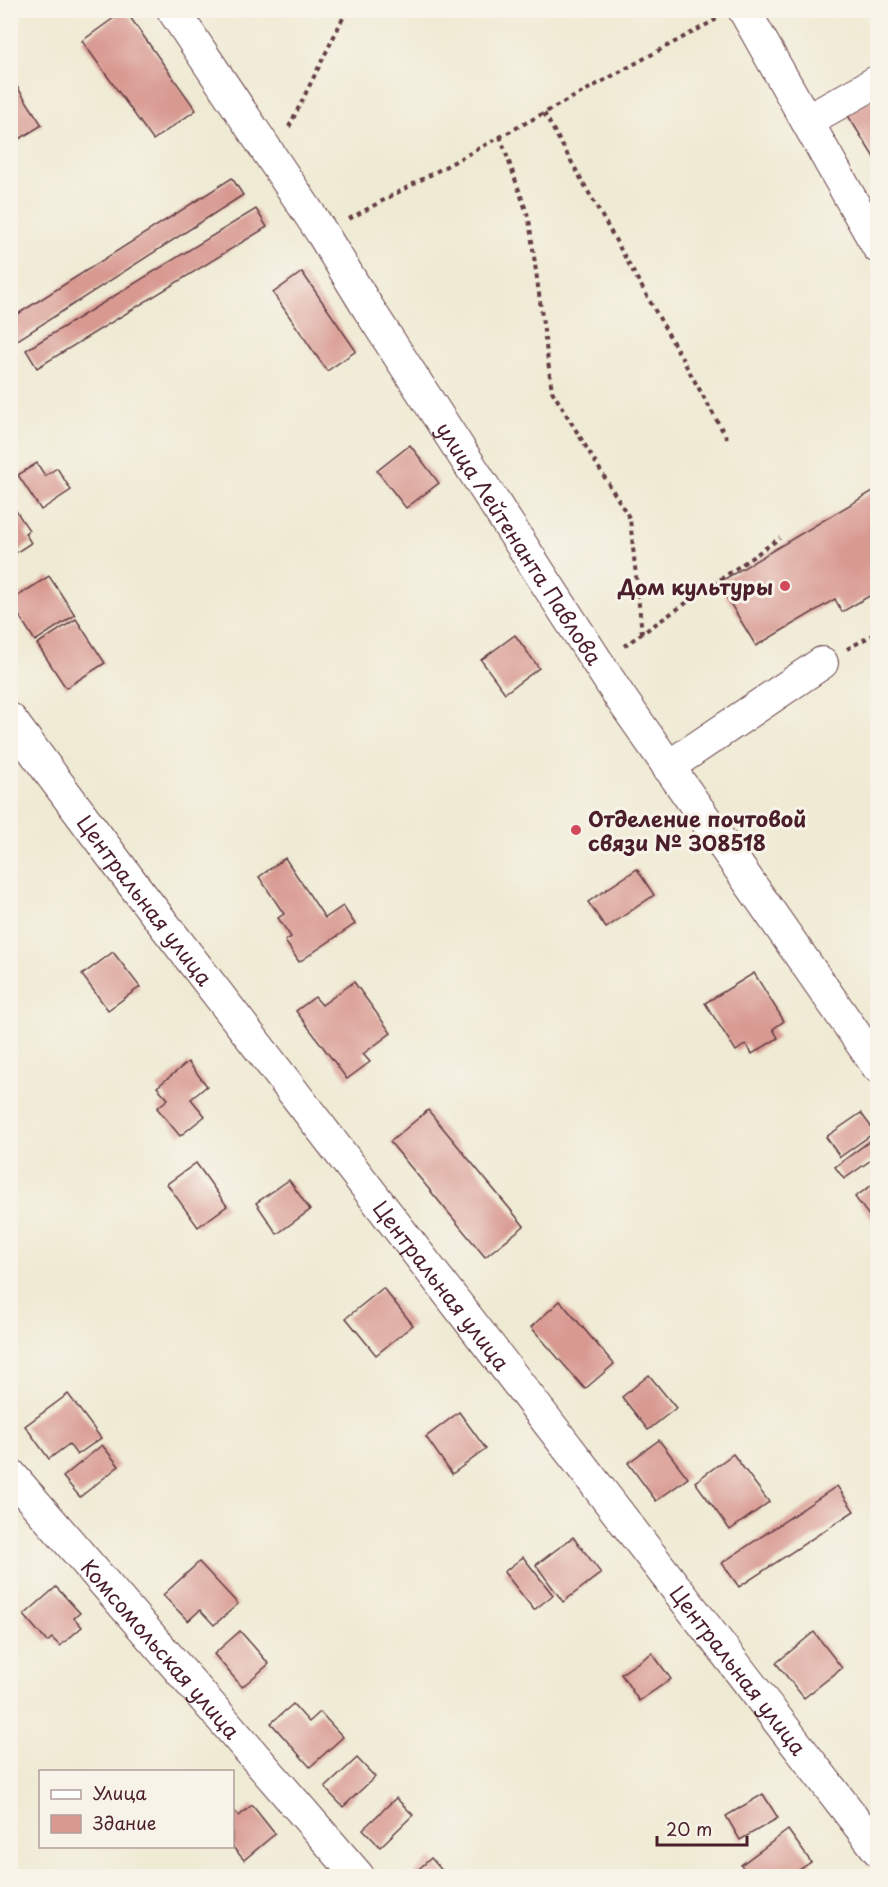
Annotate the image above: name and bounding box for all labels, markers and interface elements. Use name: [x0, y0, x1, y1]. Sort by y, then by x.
street label: улица Лейтенанта Павлова: [429, 415, 611, 671]
place label: Дом культуры: [617, 570, 773, 602]
marker: Дом культуры: [778, 579, 792, 593]
place label: Отделение почтовой связи № 308518: [588, 802, 806, 858]
street label: Центральная улица: [70, 808, 222, 993]
marker: Отделение почтовой связи № 308518: [569, 823, 583, 837]
street label: Центральная улица: [366, 1193, 518, 1377]
street label: Комсомольская улица: [74, 1552, 249, 1746]
street label: Центральная улица: [663, 1578, 815, 1762]
legend: [39, 1770, 234, 1848]
text: Улица: [93, 1779, 147, 1806]
text: Здание: [93, 1809, 156, 1836]
scale bar: [657, 1809, 747, 1847]
text: 20 m: [666, 1815, 712, 1842]

